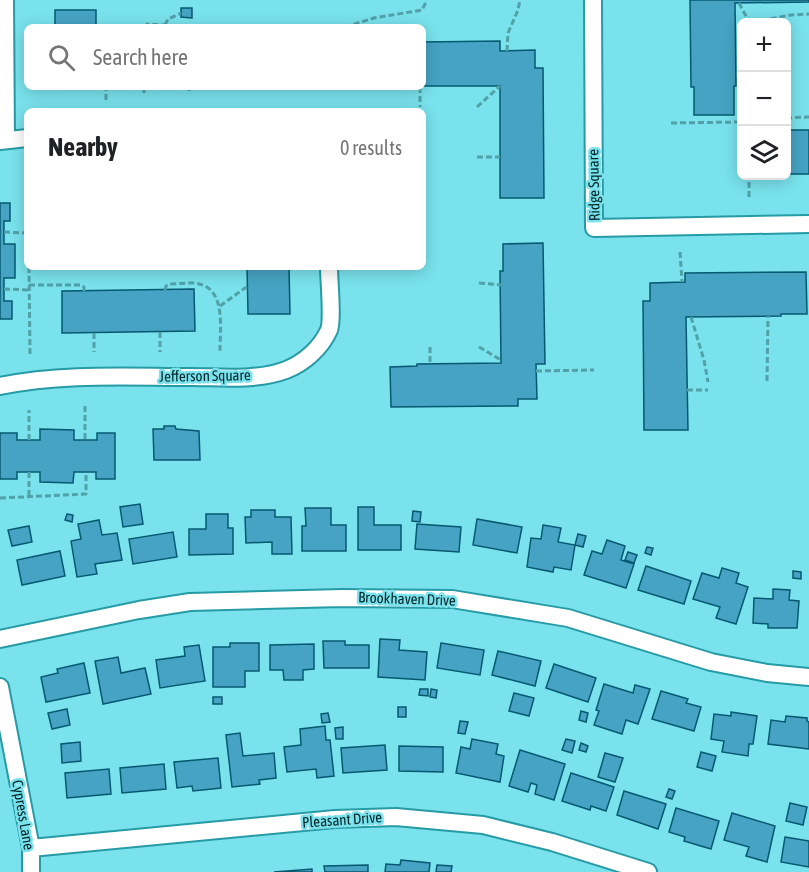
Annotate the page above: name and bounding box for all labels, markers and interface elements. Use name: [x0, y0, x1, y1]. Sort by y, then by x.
map controls: [737, 18, 791, 180]
button: +: [737, 18, 791, 72]
search box: [24, 24, 426, 90]
icon: search: [45, 41, 78, 74]
text: Search here: [93, 44, 188, 70]
button: −: [737, 72, 791, 126]
button: layers: [737, 126, 791, 180]
text: Nearby: [48, 132, 118, 162]
text: 0 results: [340, 136, 402, 159]
street label: Ridge Square: [584, 149, 603, 221]
street label: Jefferson Square: [159, 366, 251, 385]
street label: Brookhaven Drive: [358, 588, 456, 609]
street label: Cypress Lane: [9, 779, 38, 851]
street label: Pleasant Drive: [301, 808, 383, 831]

